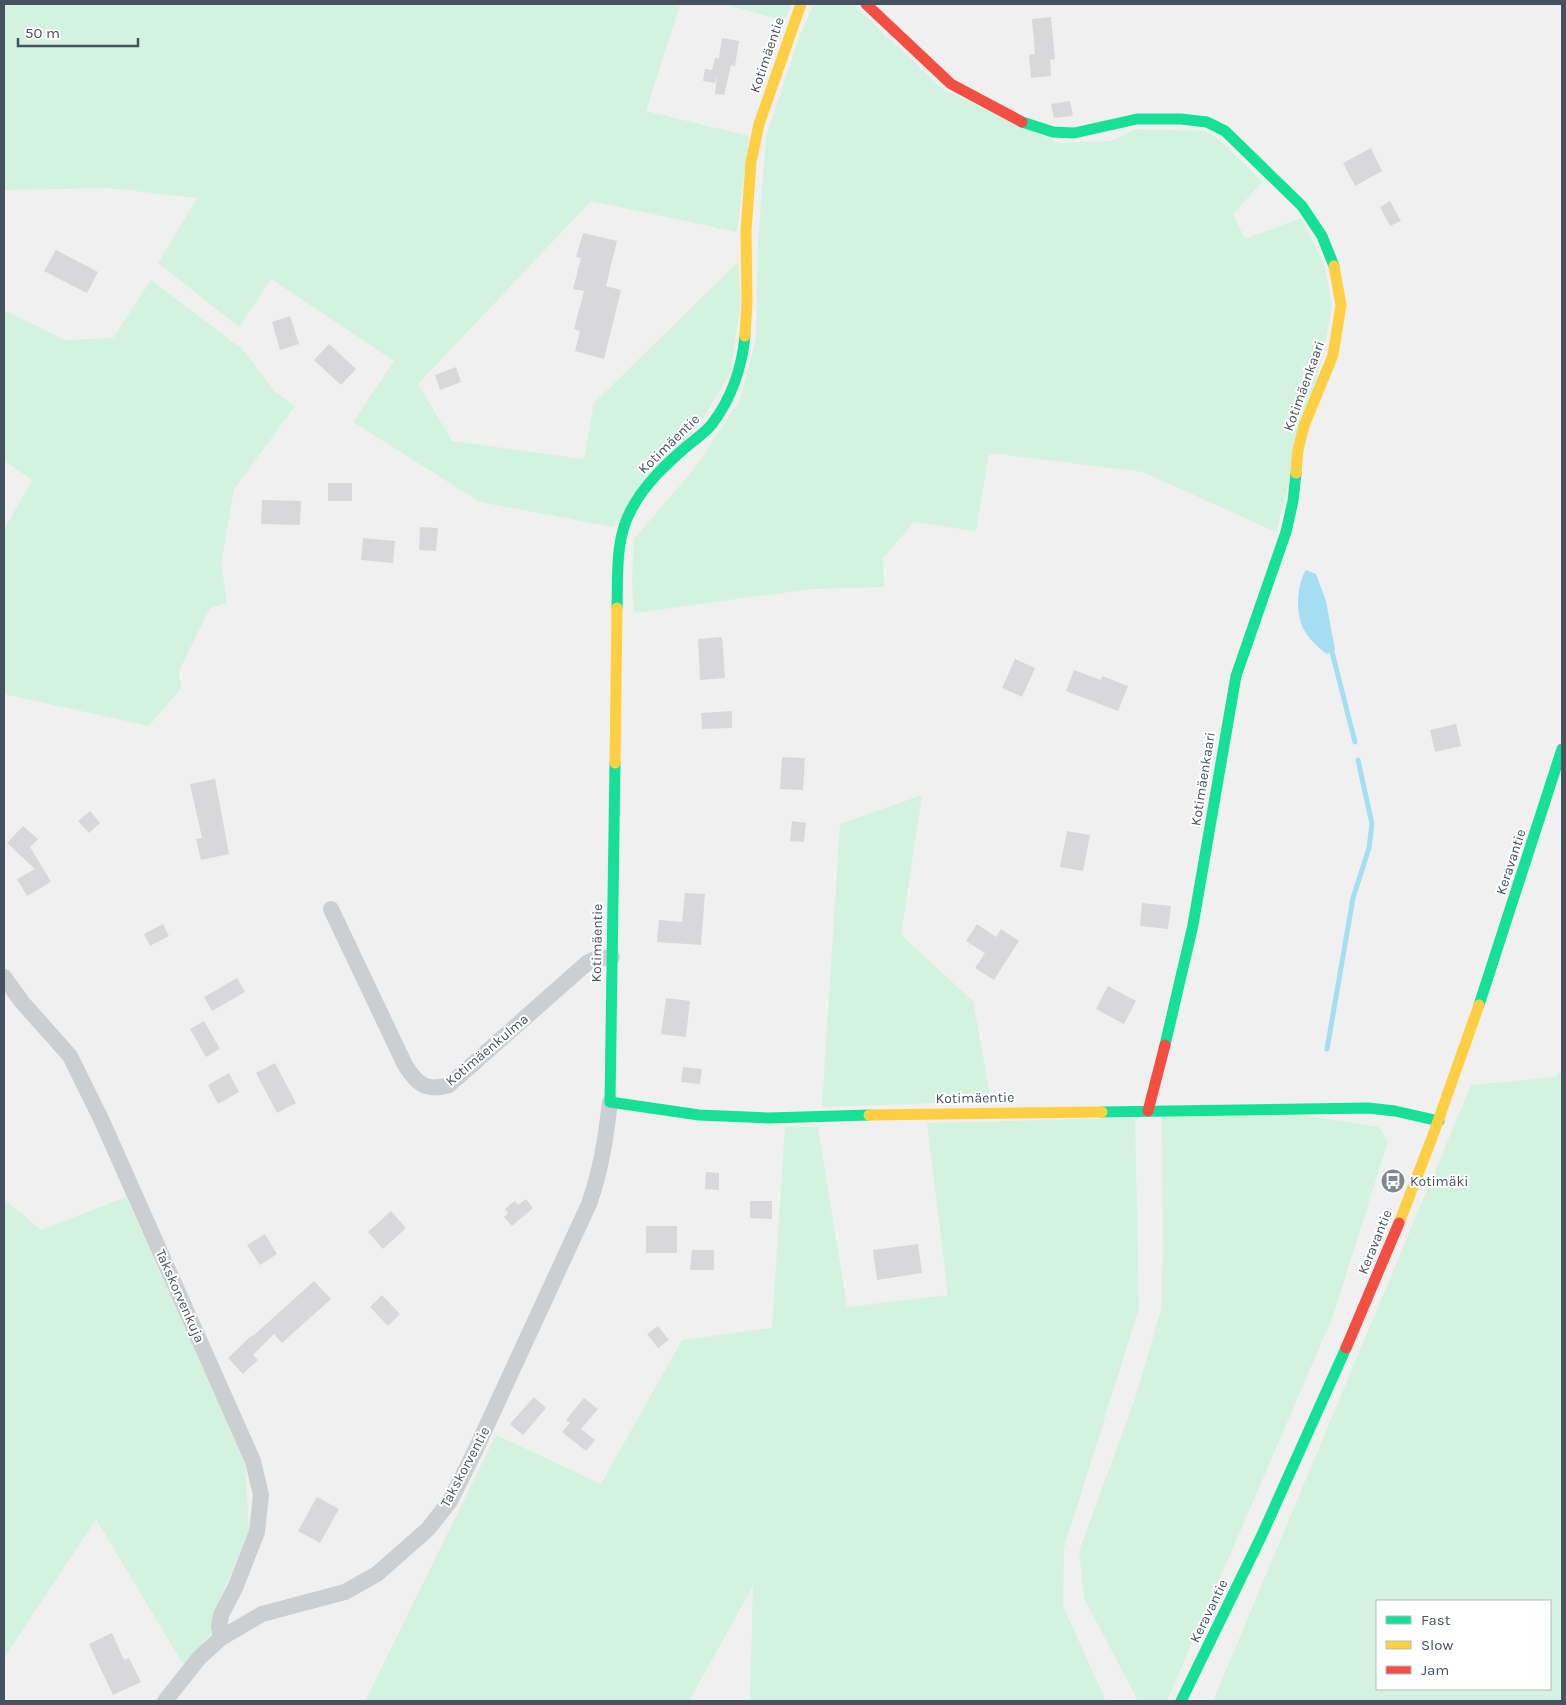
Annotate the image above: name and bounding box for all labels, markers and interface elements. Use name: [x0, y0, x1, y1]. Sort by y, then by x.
scale bar: [18, 15, 138, 47]
street label: Kotimäentie: [746, 15, 788, 95]
text: 50 m: [25, 24, 60, 42]
street label: Kotimäenkaari: [1280, 339, 1328, 433]
street label: Kotimäentie: [635, 411, 703, 477]
street label: Kotimäenkaari: [1187, 731, 1219, 827]
street label: Keravantie: [1492, 827, 1530, 897]
street label: Kotimäentie: [588, 904, 606, 982]
street label: Kotimäenkulma: [442, 1010, 532, 1090]
street label: Kotimäentie: [936, 1089, 1014, 1107]
bus stop icon: Kotimäki: [1380, 1168, 1406, 1194]
place label: Kotimäki: [1410, 1173, 1468, 1190]
street label: Keravantie: [1354, 1207, 1396, 1277]
street label: Takskorvenkuja: [152, 1247, 208, 1345]
street label: Takskorventie: [437, 1424, 493, 1510]
street label: Keravantie: [1186, 1577, 1232, 1645]
legend: [1376, 1600, 1551, 1690]
text: Fast: [1421, 1611, 1451, 1629]
text: Slow: [1421, 1636, 1453, 1654]
text: Jam: [1421, 1661, 1449, 1679]

